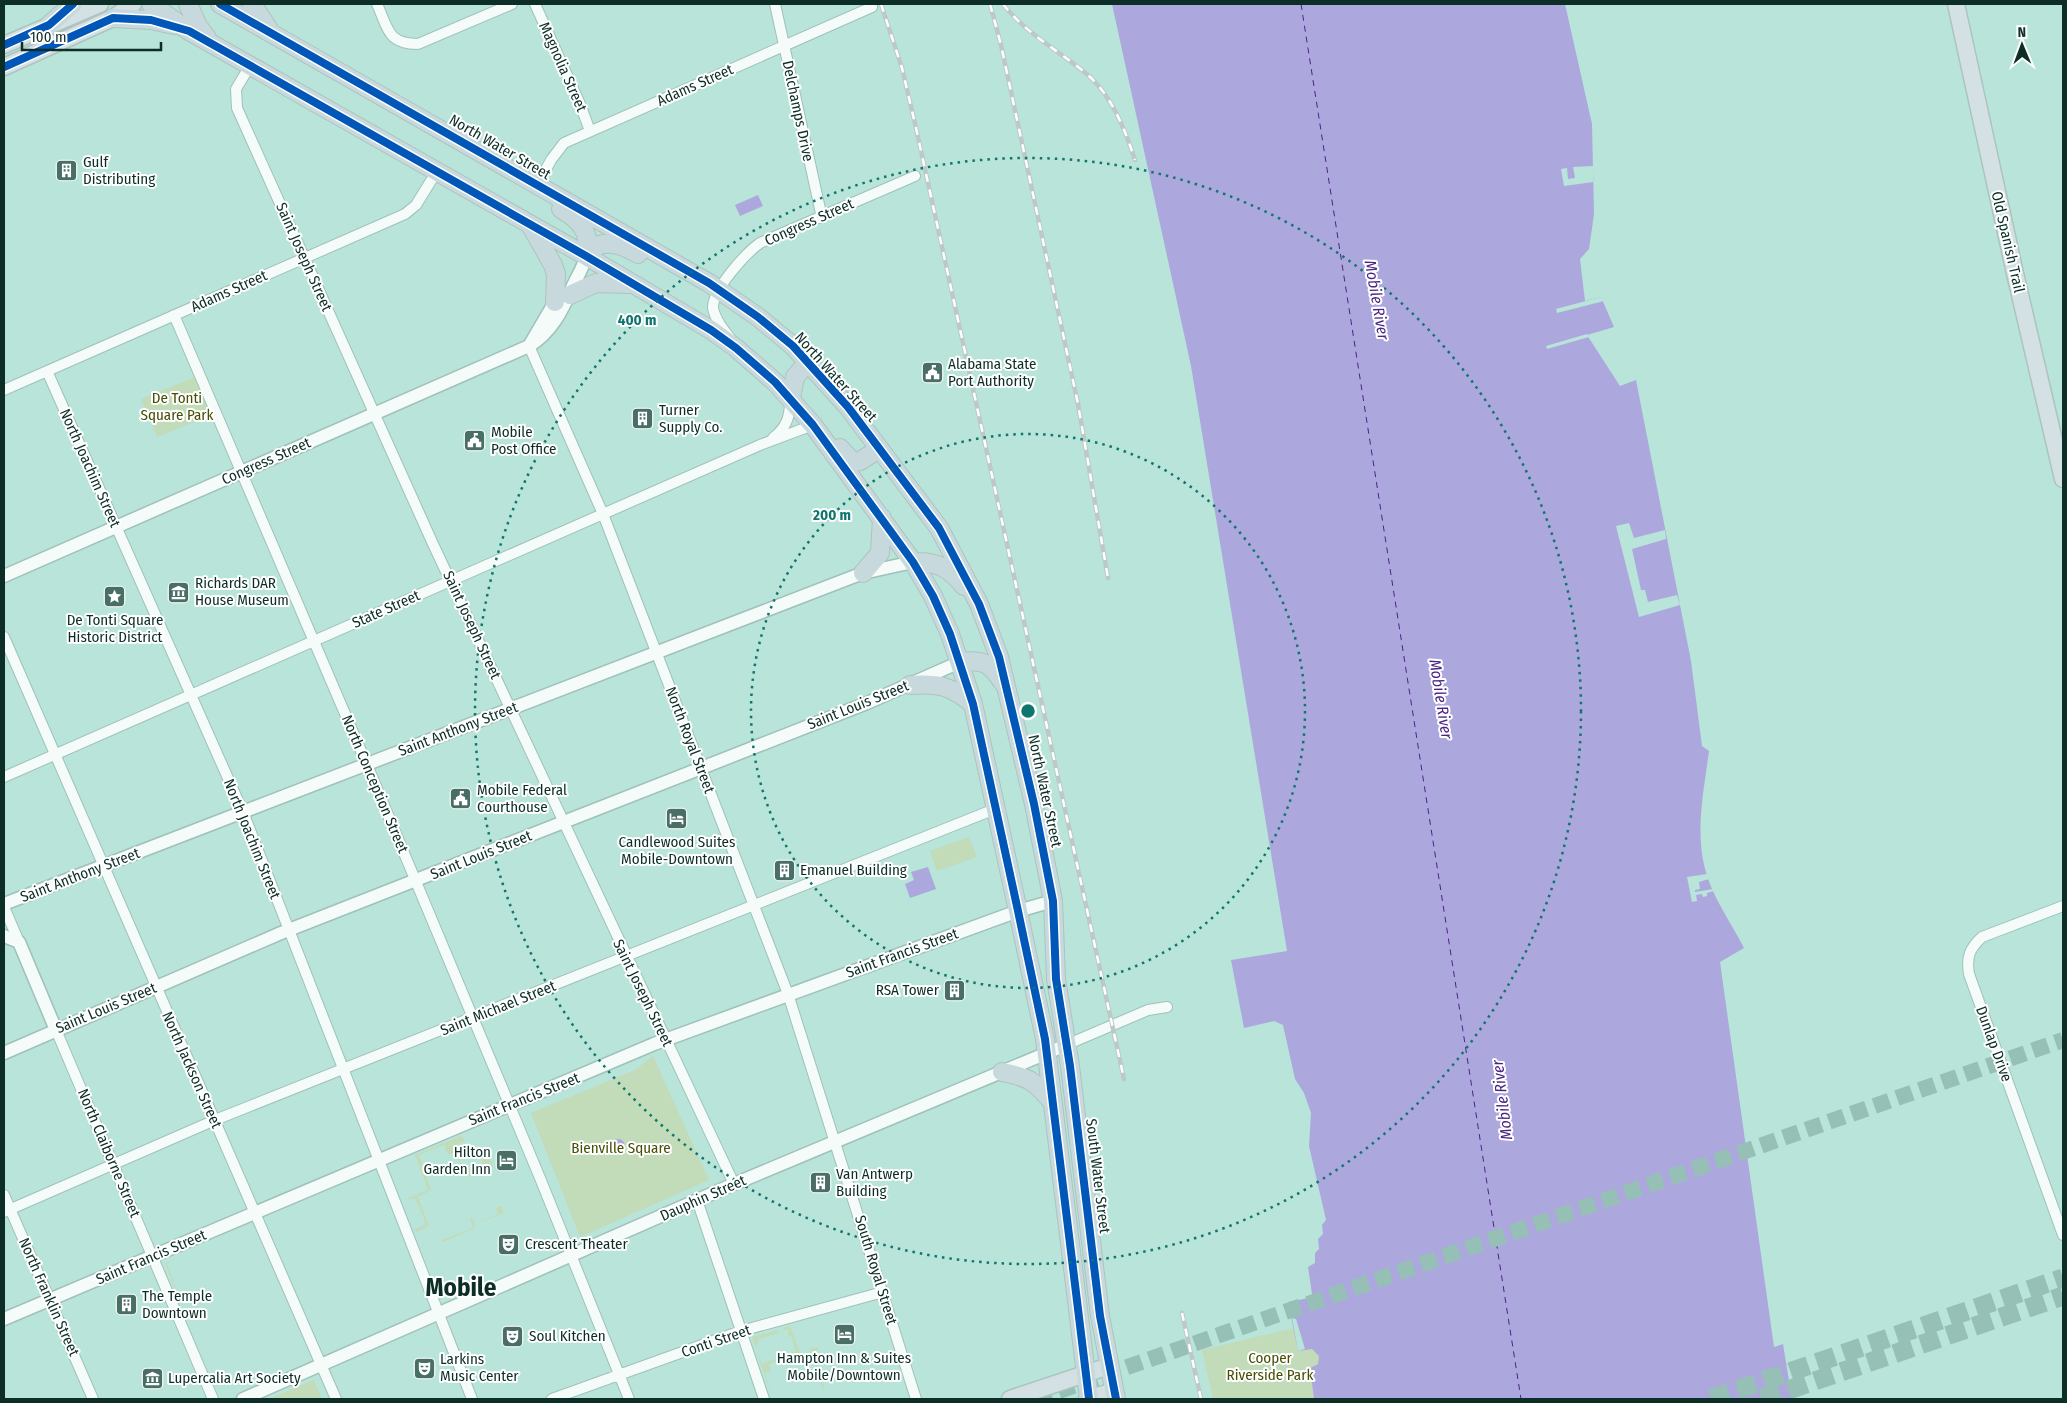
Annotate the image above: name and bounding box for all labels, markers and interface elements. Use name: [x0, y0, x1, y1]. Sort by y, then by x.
street label: Magnolia Street: [535, 19, 591, 115]
scale bar: [22, 20, 161, 52]
north arrow: [1997, 20, 2047, 70]
text: N: [2017, 24, 2026, 41]
text: 100 m: [30, 28, 67, 46]
street label: Delchamps Drive: [779, 59, 817, 163]
street label: Adams Street: [654, 60, 736, 110]
street label: North Water Street: [446, 111, 554, 183]
place label: Gulf Distributing: [83, 153, 155, 188]
building icon: Gulf Distributing: [55, 159, 79, 183]
street label: Old Spanish Trail: [1988, 190, 2028, 294]
street label: Congress Street: [762, 194, 856, 250]
street label: Saint Joseph Street: [272, 200, 336, 314]
water label: Mobile River: [1361, 259, 1393, 342]
street label: Adams Street: [188, 266, 270, 316]
text: 400 m: [618, 311, 656, 329]
street label: North Water Street: [791, 328, 881, 426]
place label: Alabama State Port Authority: [948, 355, 1036, 390]
public building icon: Alabama State Port Authority: [920, 361, 944, 385]
park label: De Tonti Square Park: [140, 389, 214, 424]
place label: Turner Supply Co.: [659, 401, 723, 436]
street label: North Joachim Street: [56, 406, 124, 530]
building icon: Turner Supply Co.: [631, 407, 655, 431]
place label: Mobile Post Office: [491, 423, 557, 458]
public building icon: Mobile Post Office: [463, 429, 487, 453]
street label: Congress Street: [219, 433, 313, 489]
text: 200 m: [812, 506, 851, 524]
street label: Saint Joseph Street: [439, 568, 505, 682]
place label: Richards DAR House Museum: [195, 574, 289, 609]
museum icon: Richards DAR House Museum: [167, 580, 191, 604]
place icon: De Tonti Square Historic District: [103, 585, 127, 609]
street label: State Street: [349, 586, 423, 632]
place label: De Tonti Square Historic District: [67, 611, 163, 646]
water label: Mobile River: [1425, 658, 1457, 741]
street label: Saint Louis Street: [805, 676, 911, 733]
street label: North Royal Street: [661, 684, 719, 796]
street label: Saint Anthony Street: [396, 698, 520, 760]
centre of rings: [1019, 702, 1037, 720]
street label: North Conception Street: [338, 712, 412, 856]
street label: North Water Street: [1024, 733, 1066, 849]
street label: North Joachim Street: [220, 776, 284, 902]
place label: Mobile Federal Courthouse: [477, 781, 567, 816]
public building icon: Mobile Federal Courthouse: [449, 787, 473, 811]
hotel icon: Candlewood Suites Mobile-Downtown: [665, 807, 689, 831]
street label: Saint Louis Street: [428, 826, 534, 883]
place label: Candlewood Suites Mobile-Downtown: [619, 833, 735, 868]
street label: Saint Anthony Street: [18, 844, 142, 906]
building icon: Emanuel Building: [772, 858, 796, 882]
place label: Emanuel Building: [800, 861, 907, 879]
street label: Saint Francis Street: [843, 924, 961, 982]
street label: Saint Joseph Street: [609, 936, 677, 1050]
street label: Saint Michael Street: [438, 977, 558, 1039]
building icon: RSA Tower: [943, 978, 967, 1002]
street label: Saint Louis Street: [53, 979, 159, 1037]
place label: RSA Tower: [876, 981, 940, 999]
street label: Dunlap Drive: [1972, 1004, 2016, 1084]
street label: North Jackson Street: [158, 1009, 226, 1131]
water label: Mobile River: [1488, 1058, 1516, 1141]
street label: Saint Francis Street: [466, 1069, 582, 1129]
street label: North Claiborne Street: [74, 1086, 144, 1220]
street label: South Water Street: [1082, 1118, 1114, 1234]
park label: Bienville Square: [571, 1139, 671, 1157]
place label: Hilton Garden Inn: [424, 1143, 491, 1178]
hotel icon: Hilton Garden Inn: [495, 1149, 519, 1173]
place label: Van Antwerp Building: [836, 1165, 913, 1200]
street label: Dauphin Street: [657, 1171, 749, 1225]
building icon: Van Antwerp Building: [808, 1171, 832, 1195]
street label: South Royal Street: [851, 1213, 901, 1327]
street label: Saint Francis Street: [93, 1226, 209, 1288]
theatre icon: Crescent Theater: [497, 1232, 521, 1256]
street label: North Franklin Street: [15, 1235, 83, 1359]
place label: Crescent Theater: [525, 1235, 628, 1253]
district label: Mobile: [426, 1273, 497, 1303]
place label: The Temple Downtown: [142, 1287, 212, 1322]
building icon: The Temple Downtown: [114, 1293, 138, 1317]
street label: Conti Street: [679, 1321, 753, 1361]
hotel icon: Hampton Inn & Suites Mobile/Downtown: [832, 1323, 856, 1347]
theatre icon: Soul Kitchen: [501, 1324, 525, 1348]
place label: Soul Kitchen: [529, 1327, 606, 1345]
place label: Hampton Inn & Suites Mobile/Downtown: [777, 1349, 911, 1384]
park label: Cooper Riverside Park: [1227, 1349, 1313, 1384]
place label: Larkins Music Center: [440, 1350, 519, 1385]
theatre icon: Larkins Music Center: [412, 1356, 436, 1380]
museum icon: Lupercalia Art Society: [140, 1366, 164, 1390]
place label: Lupercalia Art Society: [168, 1369, 301, 1387]

